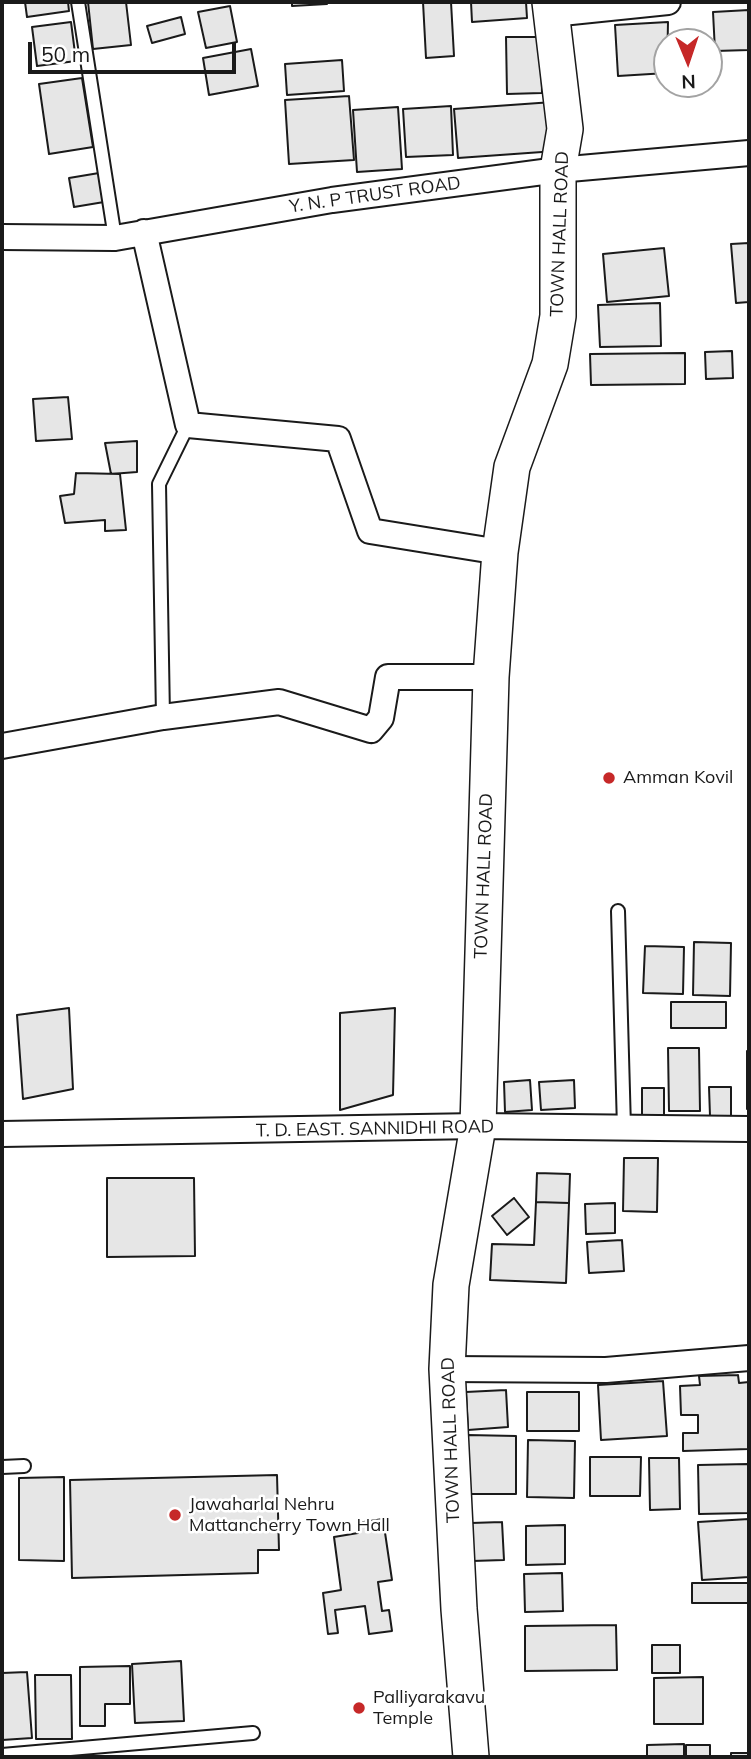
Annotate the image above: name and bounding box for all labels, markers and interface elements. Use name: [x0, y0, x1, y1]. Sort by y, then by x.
scale bar: [32, 28, 240, 72]
north arrow: [653, 28, 723, 98]
text: 50 m: [41, 41, 90, 67]
text: N: [681, 70, 696, 94]
street label: TOWN HALL ROAD: [546, 151, 574, 317]
street label: Y. N. P TRUST ROAD: [288, 172, 462, 218]
place label: Amman Kovil: [623, 767, 733, 789]
marker: Amman Kovil: [601, 770, 617, 786]
street label: TOWN HALL ROAD: [470, 793, 498, 959]
street label: T. D. EAST. SANNIDHI ROAD: [256, 1116, 494, 1142]
street label: TOWN HALL ROAD: [437, 1357, 465, 1523]
place label: Jawaharlal Nehru Mattancherry Town Hall: [189, 1494, 390, 1536]
marker: Jawaharlal Nehru Mattancherry Town Hall: [167, 1507, 183, 1523]
place label: Palliyarakavu Temple: [373, 1687, 485, 1730]
marker: Palliyarakavu Temple: [351, 1700, 367, 1716]

